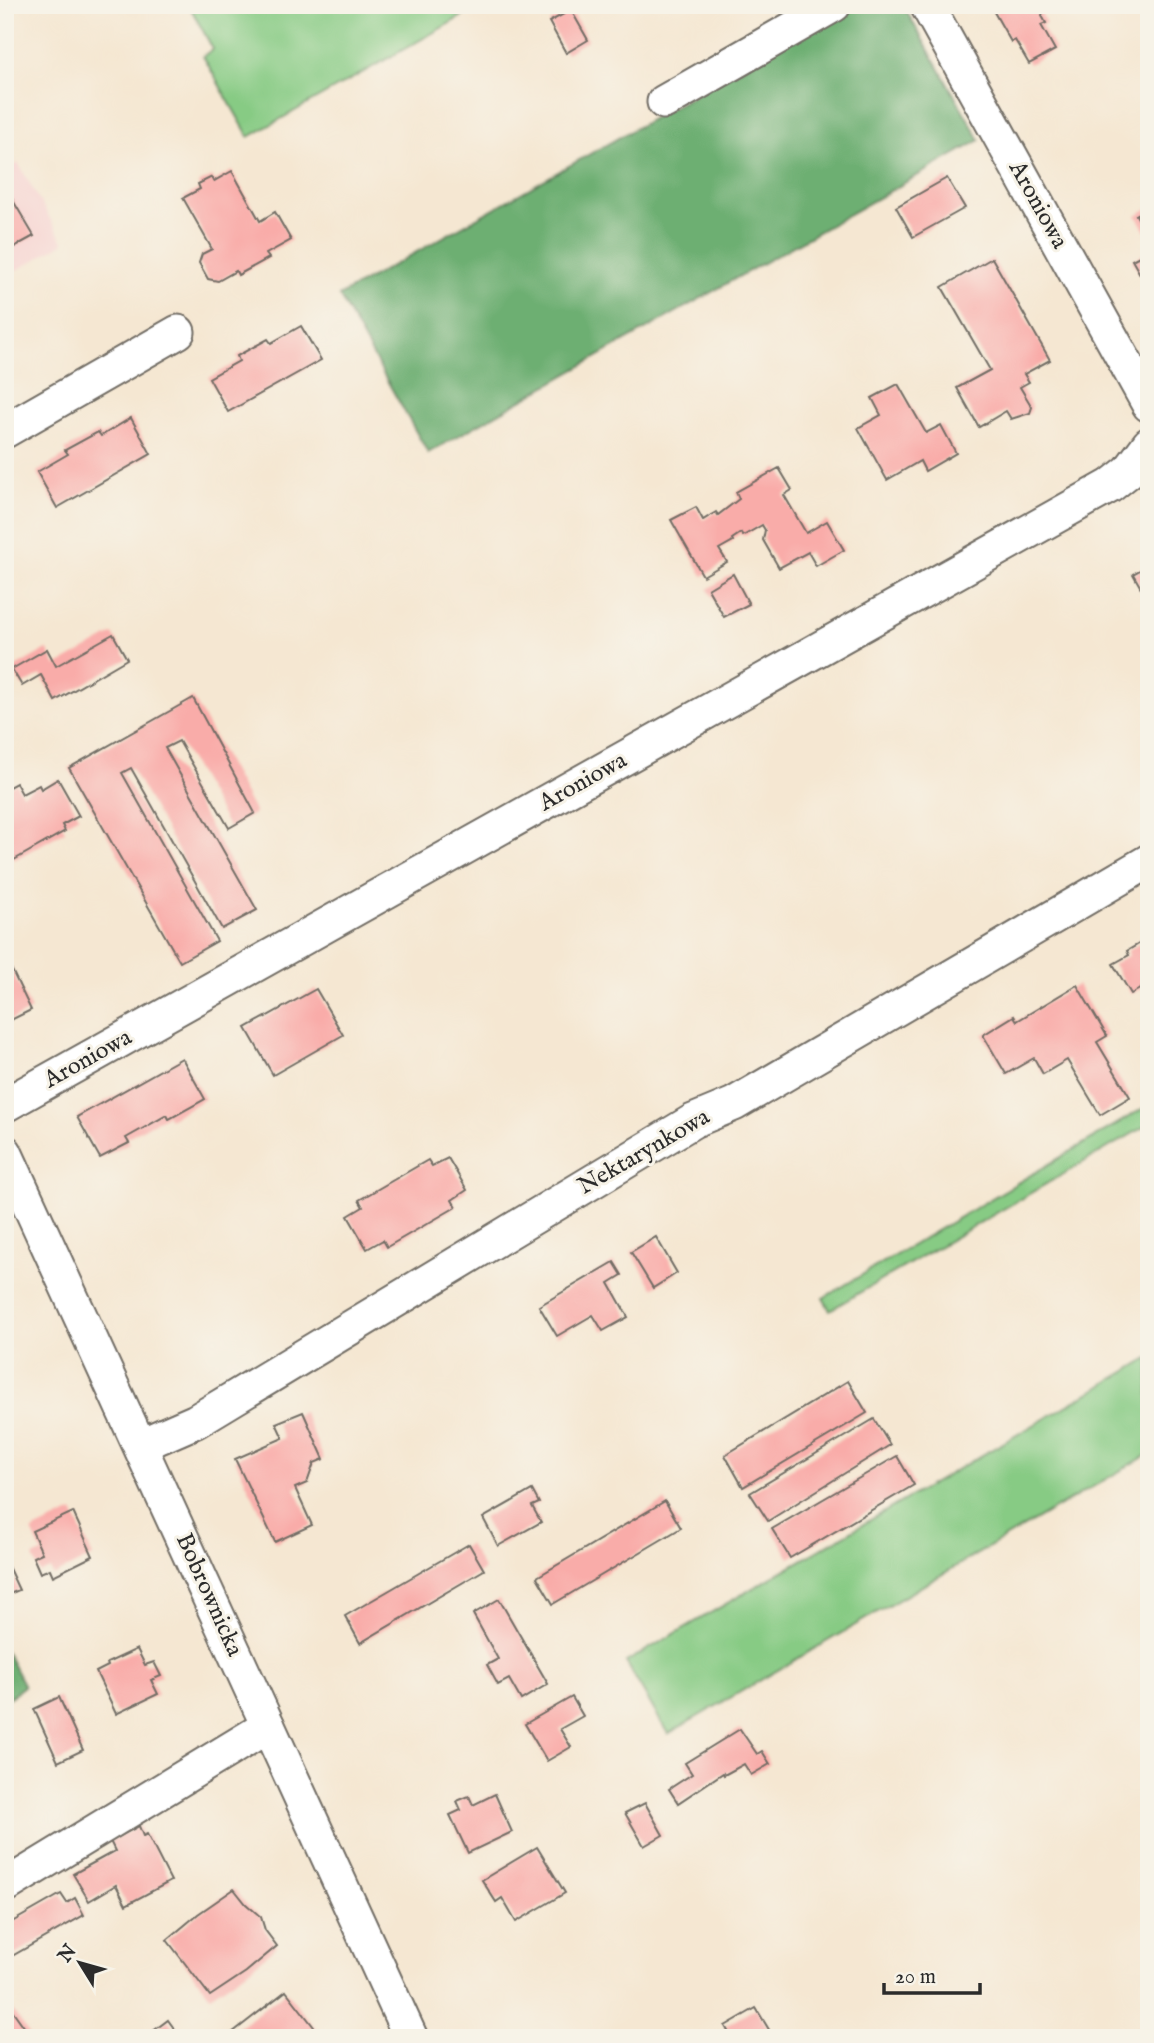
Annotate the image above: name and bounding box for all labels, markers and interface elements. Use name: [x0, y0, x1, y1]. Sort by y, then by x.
street label: Aroniowa: [1001, 155, 1075, 255]
street label: Aroniowa: [533, 745, 633, 819]
street label: Aroniowa: [38, 1022, 138, 1096]
street label: Nektarynkowa: [572, 1101, 716, 1202]
street label: Bobrownicka: [168, 1529, 250, 1662]
north arrow: [46, 1927, 116, 1997]
text: N: [53, 1940, 83, 1969]
scale bar: [884, 1952, 981, 1996]
text: 20 m: [895, 1964, 936, 1991]

